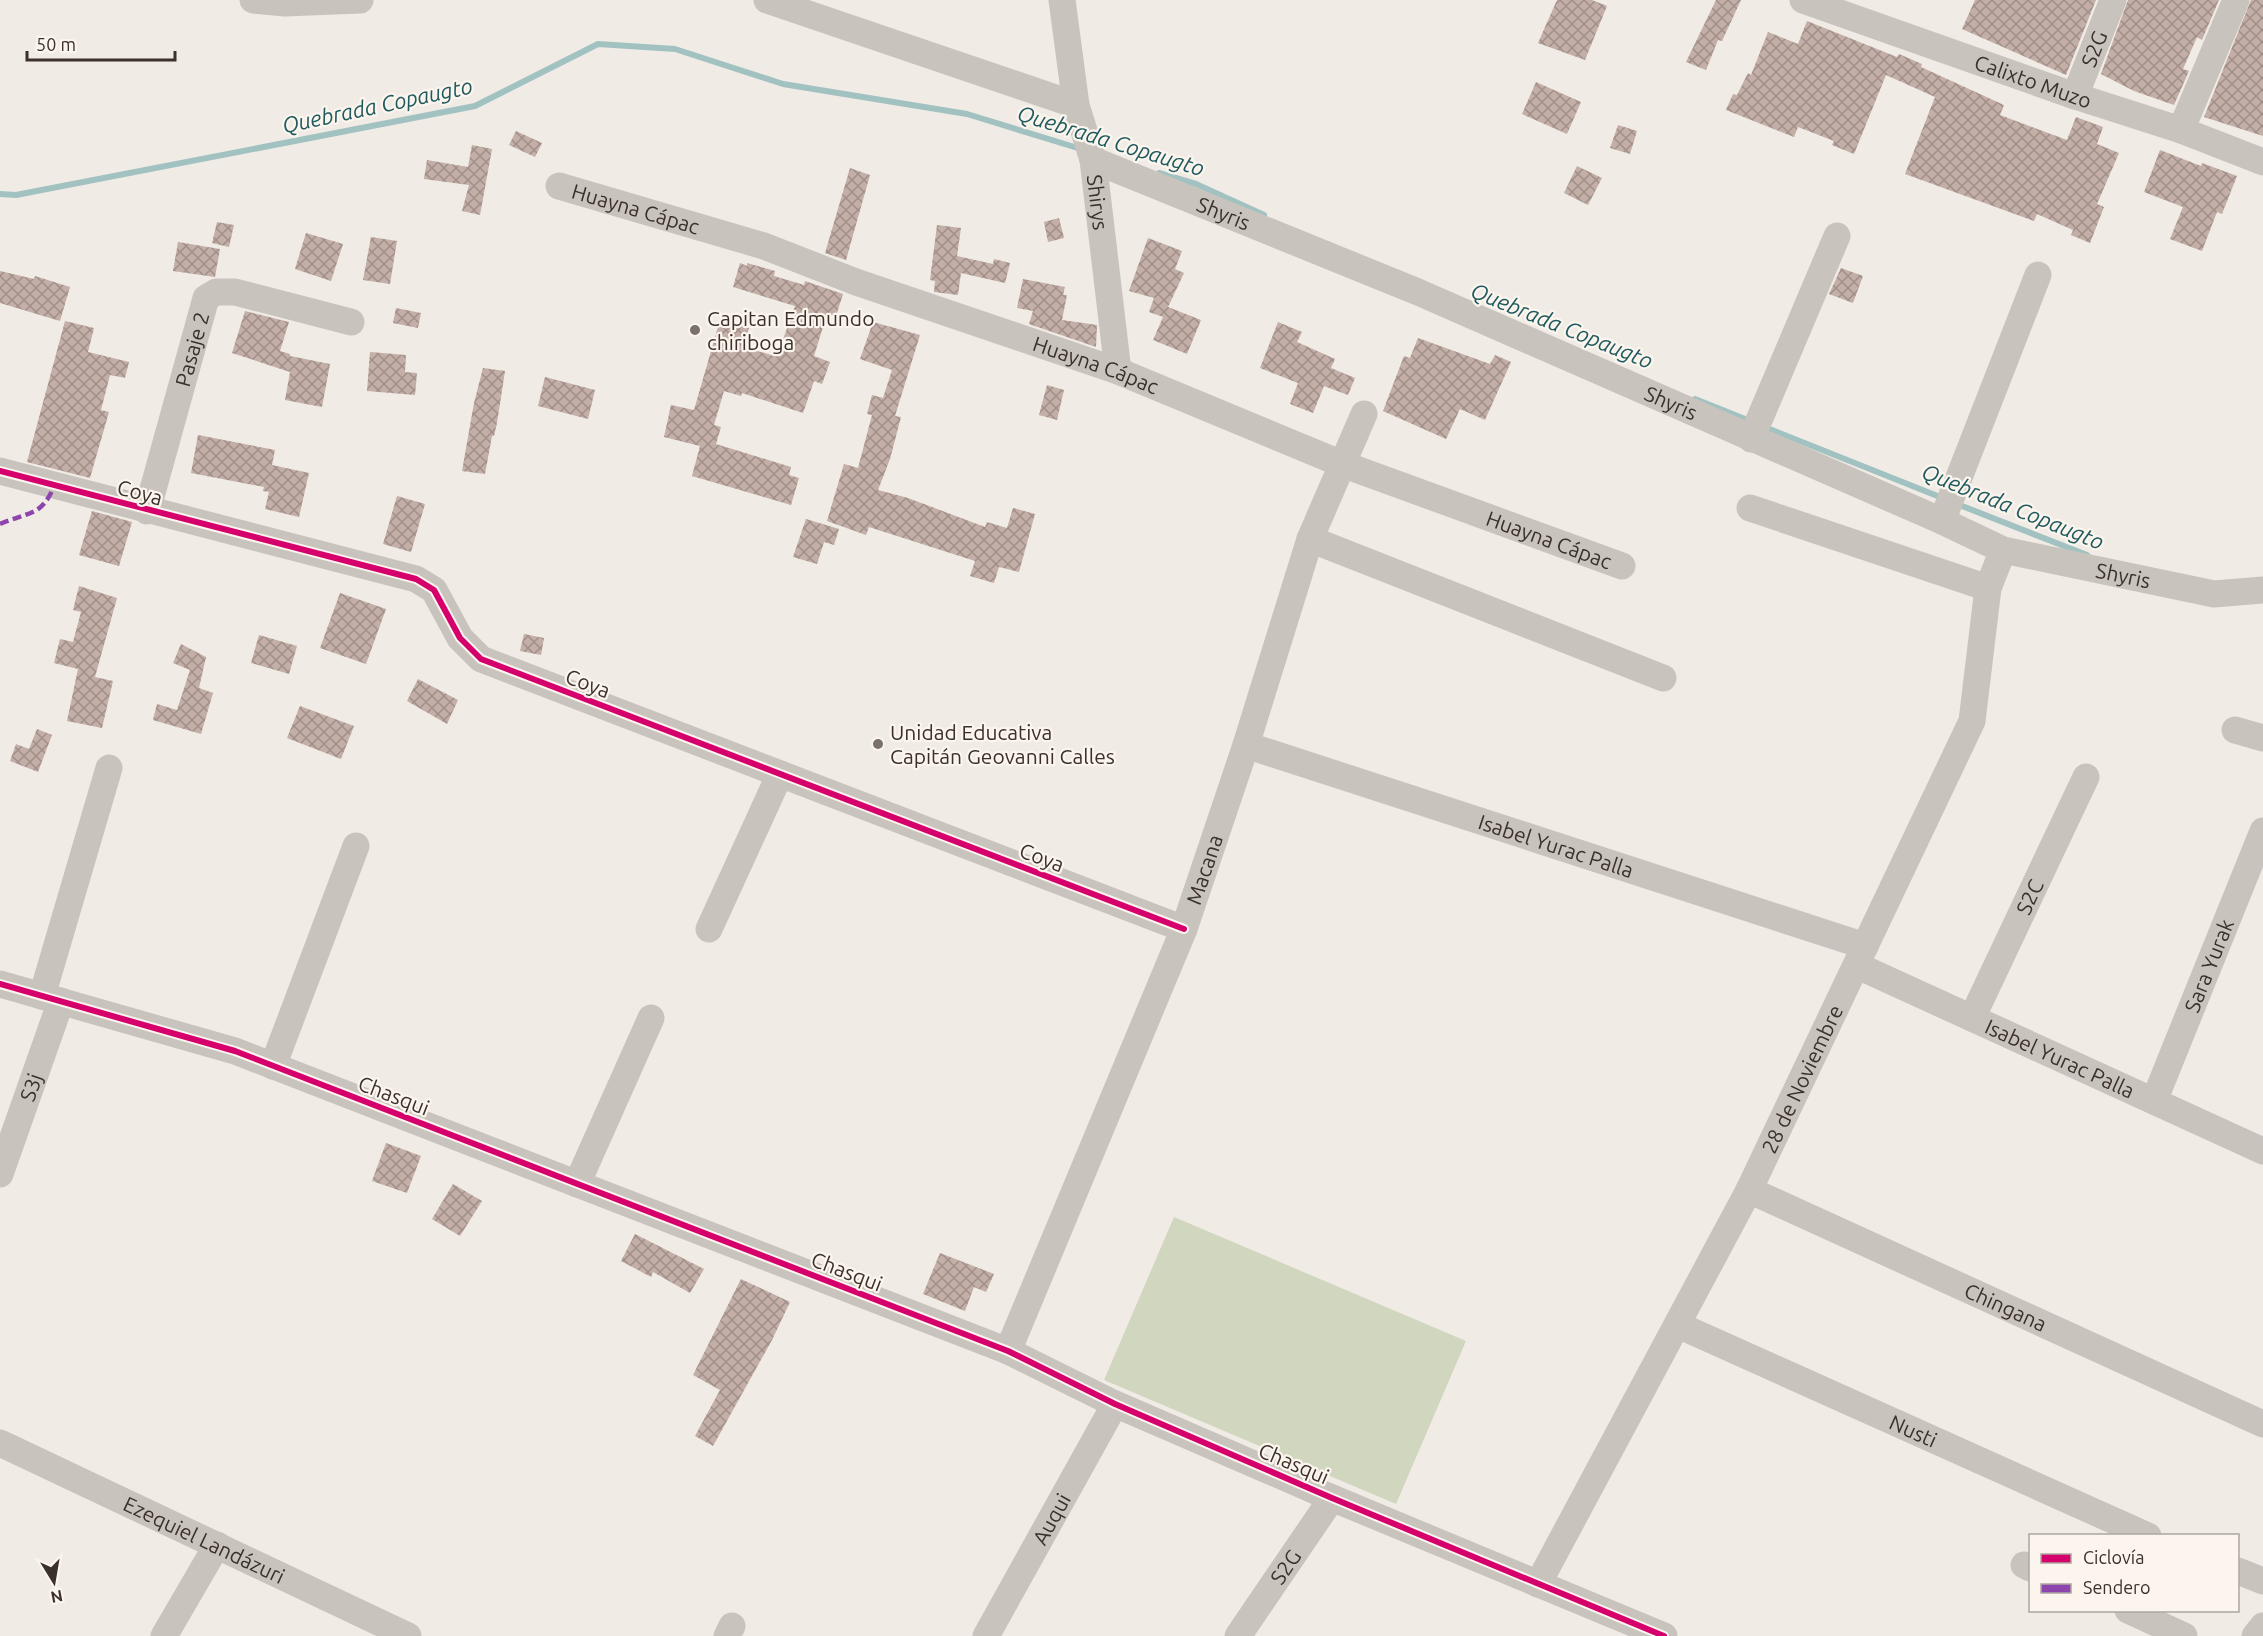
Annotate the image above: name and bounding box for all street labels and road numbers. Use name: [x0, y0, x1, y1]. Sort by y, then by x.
street label: S2G: [2076, 27, 2112, 70]
street label: Calixto Muzo: [1971, 50, 2095, 113]
street label: Shirys: [1083, 173, 1113, 231]
street label: Huayna Cápac: [569, 178, 703, 239]
street label: Shyris: [1194, 192, 1254, 235]
street label: Pasaje 2: [170, 309, 214, 389]
street label: Huayna Cápac: [1030, 331, 1162, 399]
street label: Shyris: [1641, 381, 1701, 425]
street label: Coya: [115, 474, 165, 510]
street label: Huayna Cápac: [1483, 506, 1615, 573]
street label: Shyris: [2094, 558, 2153, 592]
street label: Coya: [562, 664, 614, 702]
street label: Isabel Yurac Palla: [1476, 809, 1637, 882]
street label: Macana: [1181, 831, 1227, 908]
street label: Coya: [1016, 838, 1068, 876]
street label: S2C: [2011, 875, 2048, 918]
street label: Sara Yurak: [2179, 915, 2238, 1016]
street label: 28 de Noviembre: [1756, 1001, 1847, 1157]
street label: Isabel Yurac Palla: [1981, 1014, 2138, 1103]
street label: S3j: [15, 1070, 47, 1104]
street label: Chasqui: [355, 1071, 433, 1119]
street label: Chasqui: [808, 1247, 886, 1295]
street label: Chingana: [1961, 1278, 2051, 1336]
street label: Nusti: [1886, 1410, 1941, 1452]
street label: Chasqui: [1255, 1437, 1333, 1489]
street label: Auqui: [1027, 1489, 1075, 1549]
street label: Ezequiel Landázuri: [120, 1491, 289, 1588]
street label: S2G: [1265, 1545, 1306, 1589]

